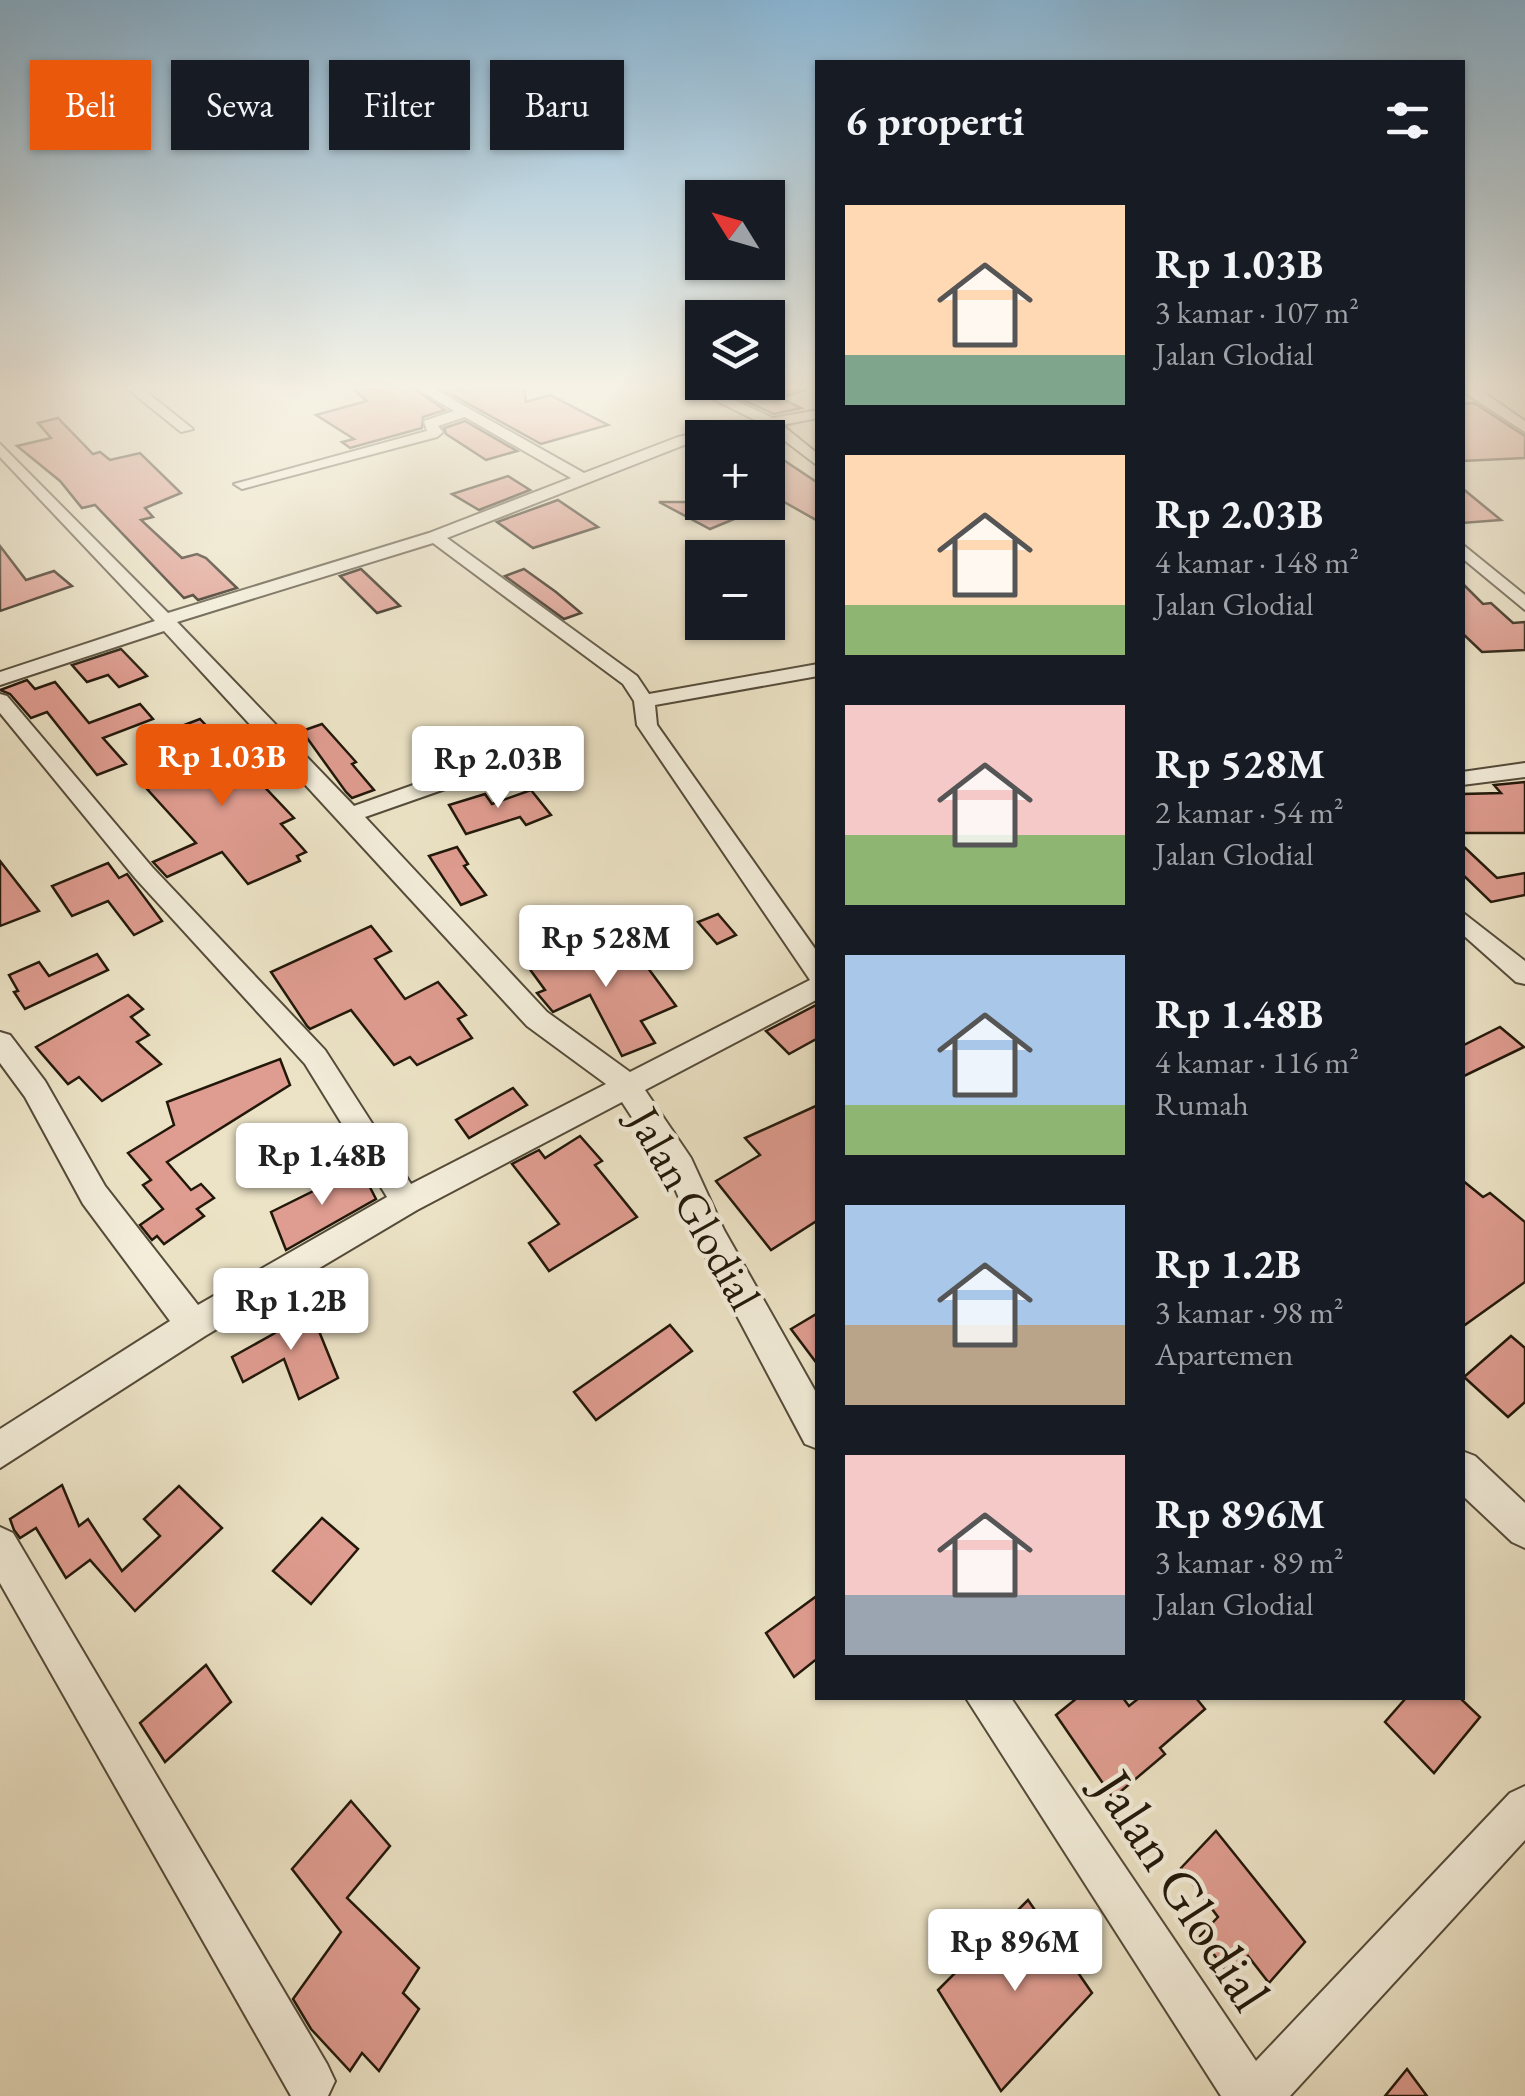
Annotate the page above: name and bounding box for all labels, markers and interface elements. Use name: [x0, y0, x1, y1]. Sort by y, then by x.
chip: Beli: [30, 60, 151, 150]
chip: Sewa: [171, 60, 309, 150]
chip: Filter: [329, 60, 470, 150]
chip: Baru: [490, 60, 624, 150]
text: 6 properti: [845, 93, 1025, 148]
icon: filters: [1380, 93, 1435, 148]
north arrow: [685, 180, 785, 280]
map controls: [685, 180, 785, 640]
text: Rp 1.03B: [1155, 236, 1323, 291]
icon: home: [925, 245, 1045, 365]
text: 3 kamar · 107 m²: [1155, 291, 1359, 333]
button: layers: [685, 300, 785, 400]
text: Jalan Glodial: [1155, 333, 1314, 375]
button: +: [685, 420, 785, 520]
text: Rp 2.03B: [1155, 486, 1323, 541]
icon: home: [925, 495, 1045, 615]
button: −: [685, 540, 785, 640]
text: 4 kamar · 148 m²: [1155, 541, 1359, 583]
text: Jalan Glodial: [1155, 583, 1314, 625]
pin: Rp 1.03B: [119, 724, 325, 809]
pin: Rp 2.03B: [395, 726, 601, 811]
text: Rp 1.03B: [158, 735, 286, 777]
text: Rp 528M: [1155, 736, 1325, 791]
text: Rp 2.03B: [434, 737, 562, 779]
icon: home: [925, 745, 1045, 865]
text: 2 kamar · 54 m²: [1155, 791, 1344, 833]
text: Jalan Glodial: [1155, 833, 1314, 875]
pin: Rp 528M: [514, 905, 698, 990]
text: Rp 528M: [541, 916, 671, 958]
text: Rp 1.48B: [1155, 986, 1323, 1041]
icon: home: [925, 995, 1045, 1115]
text: 4 kamar · 116 m²: [1155, 1041, 1359, 1083]
text: Rumah: [1155, 1083, 1249, 1125]
street label: Jalan Glodial: [614, 1093, 774, 1320]
pin: Rp 1.48B: [219, 1123, 425, 1208]
text: Rp 1.48B: [258, 1134, 386, 1176]
text: Rp 1.2B: [1155, 1236, 1301, 1291]
icon: home: [925, 1245, 1045, 1365]
pin: Rp 1.2B: [199, 1268, 383, 1353]
text: Rp 1.2B: [235, 1279, 347, 1321]
text: 3 kamar · 98 m²: [1155, 1291, 1344, 1333]
text: Apartemen: [1155, 1333, 1293, 1375]
text: Rp 896M: [1155, 1486, 1325, 1541]
icon: home: [925, 1495, 1045, 1615]
text: 3 kamar · 89 m²: [1155, 1541, 1344, 1583]
text: Jalan Glodial: [1155, 1583, 1314, 1625]
street label: Jalan Glodial: [1077, 1753, 1287, 2024]
pin: Rp 896M: [923, 1909, 1107, 1994]
text: Rp 896M: [950, 1920, 1080, 1962]

